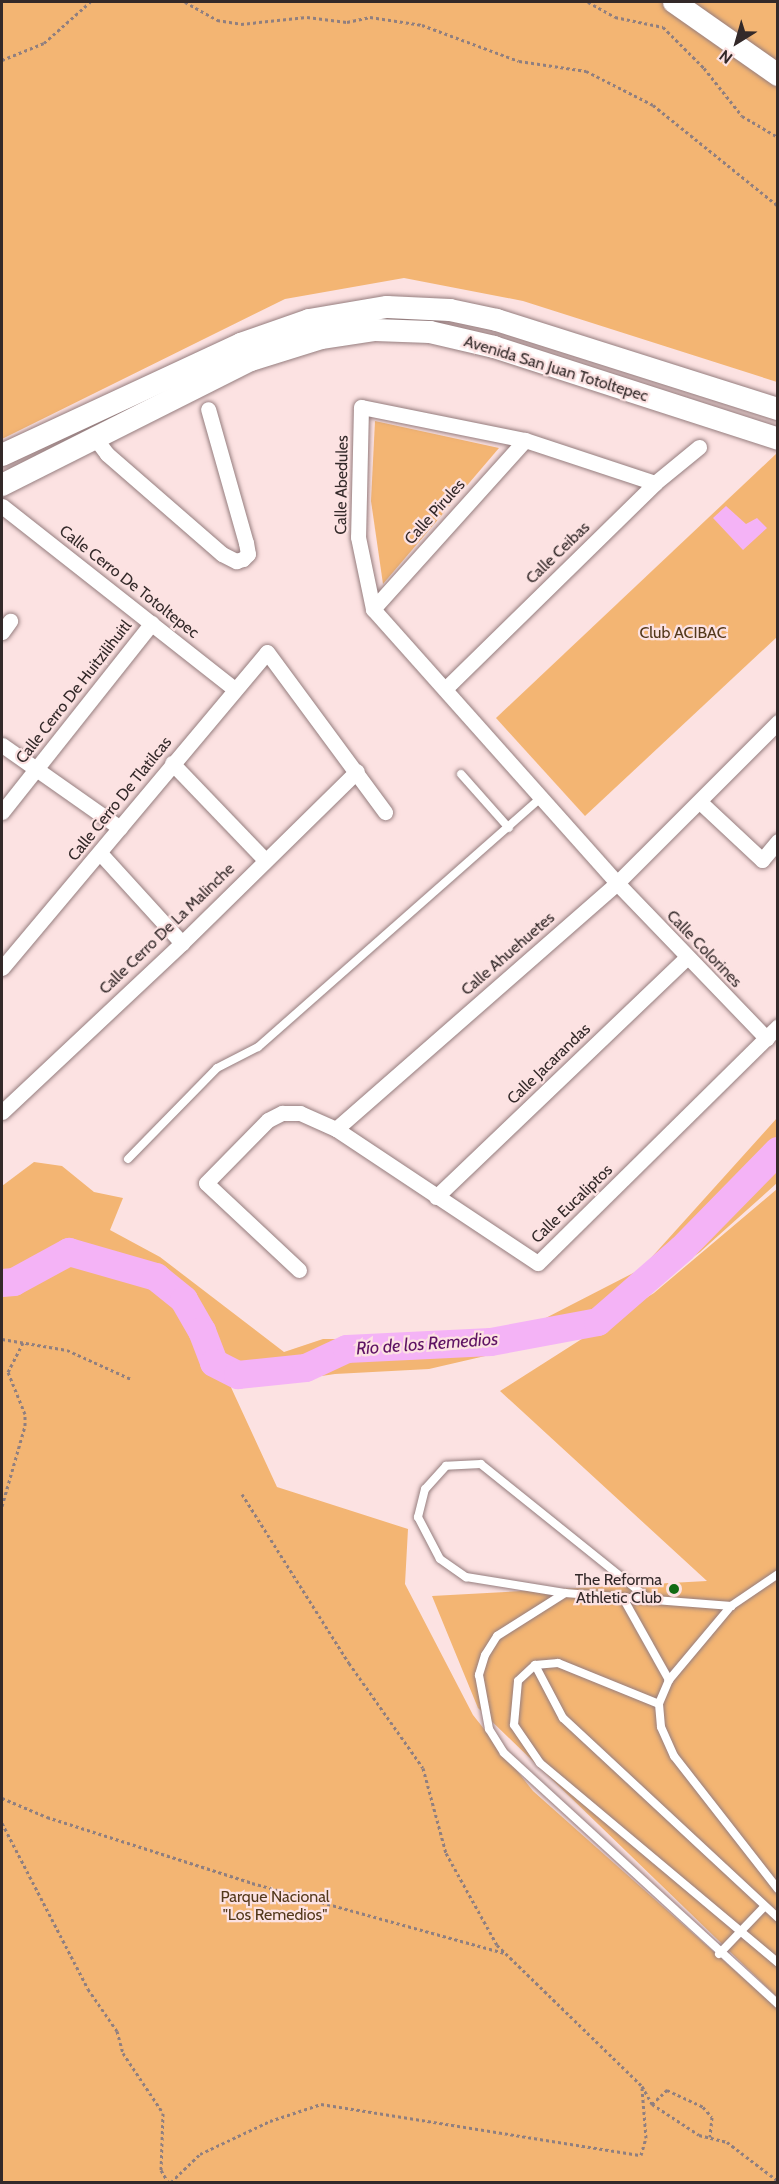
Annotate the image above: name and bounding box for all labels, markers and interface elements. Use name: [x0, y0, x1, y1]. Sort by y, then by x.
north arrow: [707, 12, 767, 72]
text: N: [716, 46, 736, 68]
street label: Avenida San Juan Totoltepec: [462, 332, 650, 406]
street label: Calle Abedules: [332, 435, 352, 535]
street label: Calle Pirules: [401, 475, 469, 549]
street label: Calle Ceibas: [522, 518, 594, 588]
street label: Calle Cerro De Totoltepec: [55, 522, 203, 642]
street label: Calle Cerro De Huitzilihuitl: [12, 617, 136, 767]
park label: Club ACIBAC: [639, 623, 727, 643]
street label: Calle Cerro De Tlatilcas: [64, 733, 176, 865]
street label: Calle Cerro De La Malinche: [95, 859, 239, 999]
street label: Calle Colorines: [662, 906, 746, 992]
street label: Calle Ahuehuetes: [457, 908, 559, 1000]
street label: Calle Jacarandas: [503, 1020, 595, 1108]
street label: Calle Eucaliptos: [527, 1160, 617, 1248]
water label: Río de los Remedios: [355, 1328, 499, 1360]
place label: The Reforma Athletic Club: [575, 1570, 662, 1608]
marker: The Reforma Athletic Club: [667, 1582, 681, 1596]
park label: Parque Nacional "Los Remedios": [220, 1887, 330, 1925]

